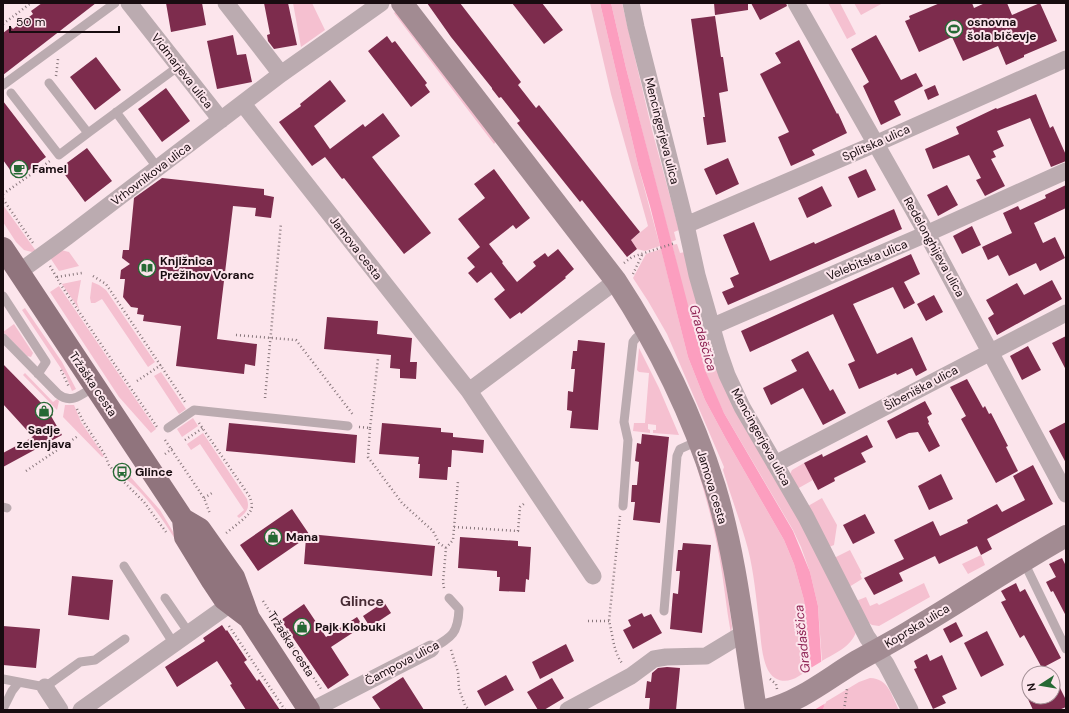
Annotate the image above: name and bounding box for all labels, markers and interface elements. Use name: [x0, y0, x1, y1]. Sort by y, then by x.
scale bar: [10, 8, 119, 34]
text: 50 m: [16, 14, 45, 30]
place label: osnovna šola bičevje: [967, 14, 1036, 44]
sports icon: osnovna šola bičevje: [944, 19, 964, 39]
street label: Vidmarjeva ulica: [148, 30, 216, 112]
street label: Mencingerjeva ulica: [641, 76, 683, 186]
street label: Splitska ulica: [840, 121, 912, 165]
street label: Vrhovnikova ulica: [108, 139, 194, 209]
cafe icon: Famel: [9, 159, 29, 179]
place label: Famel: [32, 161, 67, 177]
street label: Redelonghijeva ulica: [900, 194, 968, 300]
street label: Jamova cesta: [326, 213, 386, 283]
street label: Velebitska ulica: [824, 236, 910, 284]
place label: Knjižnica Prežihov Voranc: [160, 253, 254, 283]
library icon: Knjižnica Prežihov Voranc: [137, 258, 157, 278]
water label: Gradaščica: [685, 303, 721, 373]
street label: Tržaška cesta: [65, 348, 121, 420]
street label: Šibeniška ulica: [881, 362, 961, 414]
street label: Mencingerjeva ulica: [728, 385, 794, 489]
shop icon: Sadje zelenjava: [34, 401, 54, 421]
place label: Sadje zelenjava: [17, 422, 71, 452]
street label: Jamova cesta: [693, 448, 731, 526]
bus stop icon: Glince: [112, 462, 132, 482]
place label: Glince: [135, 464, 173, 480]
shop icon: Mana: [263, 527, 283, 547]
place label: Mana: [286, 529, 318, 545]
district label: Glince: [340, 592, 384, 610]
street label: Koprska ulica: [881, 600, 953, 652]
water label: Gradaščica: [790, 604, 814, 674]
street label: Tržaška cesta: [264, 608, 318, 680]
shop icon: Pajk Klobuki: [292, 617, 312, 637]
place label: Pajk Klobuki: [315, 619, 386, 635]
street label: Čampova ulica: [362, 637, 442, 689]
north arrow: [1021, 665, 1061, 705]
text: N: [1024, 682, 1039, 692]

